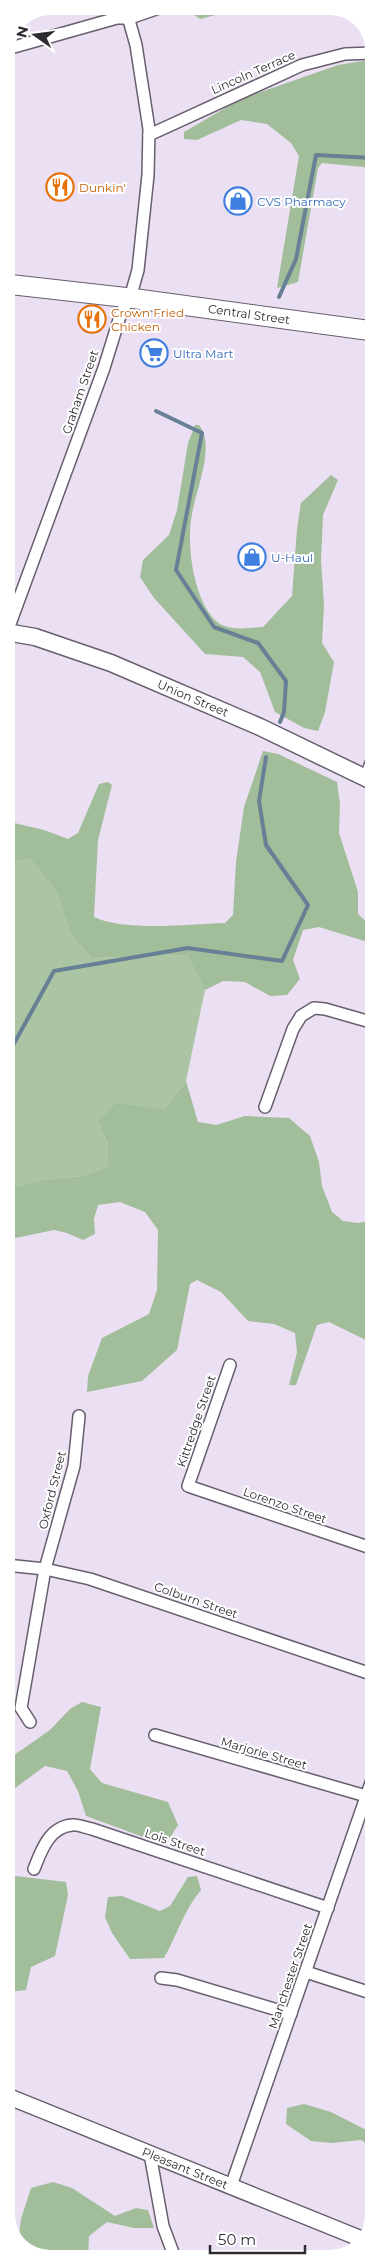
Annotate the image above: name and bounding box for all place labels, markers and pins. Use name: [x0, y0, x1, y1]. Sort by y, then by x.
restaurant icon: Dunkin': [45, 172, 75, 202]
place label: Dunkin': [79, 180, 126, 195]
shop icon: CVS Pharmacy: [223, 186, 253, 216]
place label: CVS Pharmacy: [257, 194, 346, 209]
restaurant icon: Crown Fried Chicken: [77, 304, 107, 334]
place label: Crown Fried Chicken: [111, 305, 184, 334]
supermarket icon: Ultra Mart: [139, 338, 169, 368]
place label: Ultra Mart: [173, 346, 234, 361]
shop icon: U-Haul: [237, 542, 267, 572]
place label: U-Haul: [271, 550, 313, 565]

